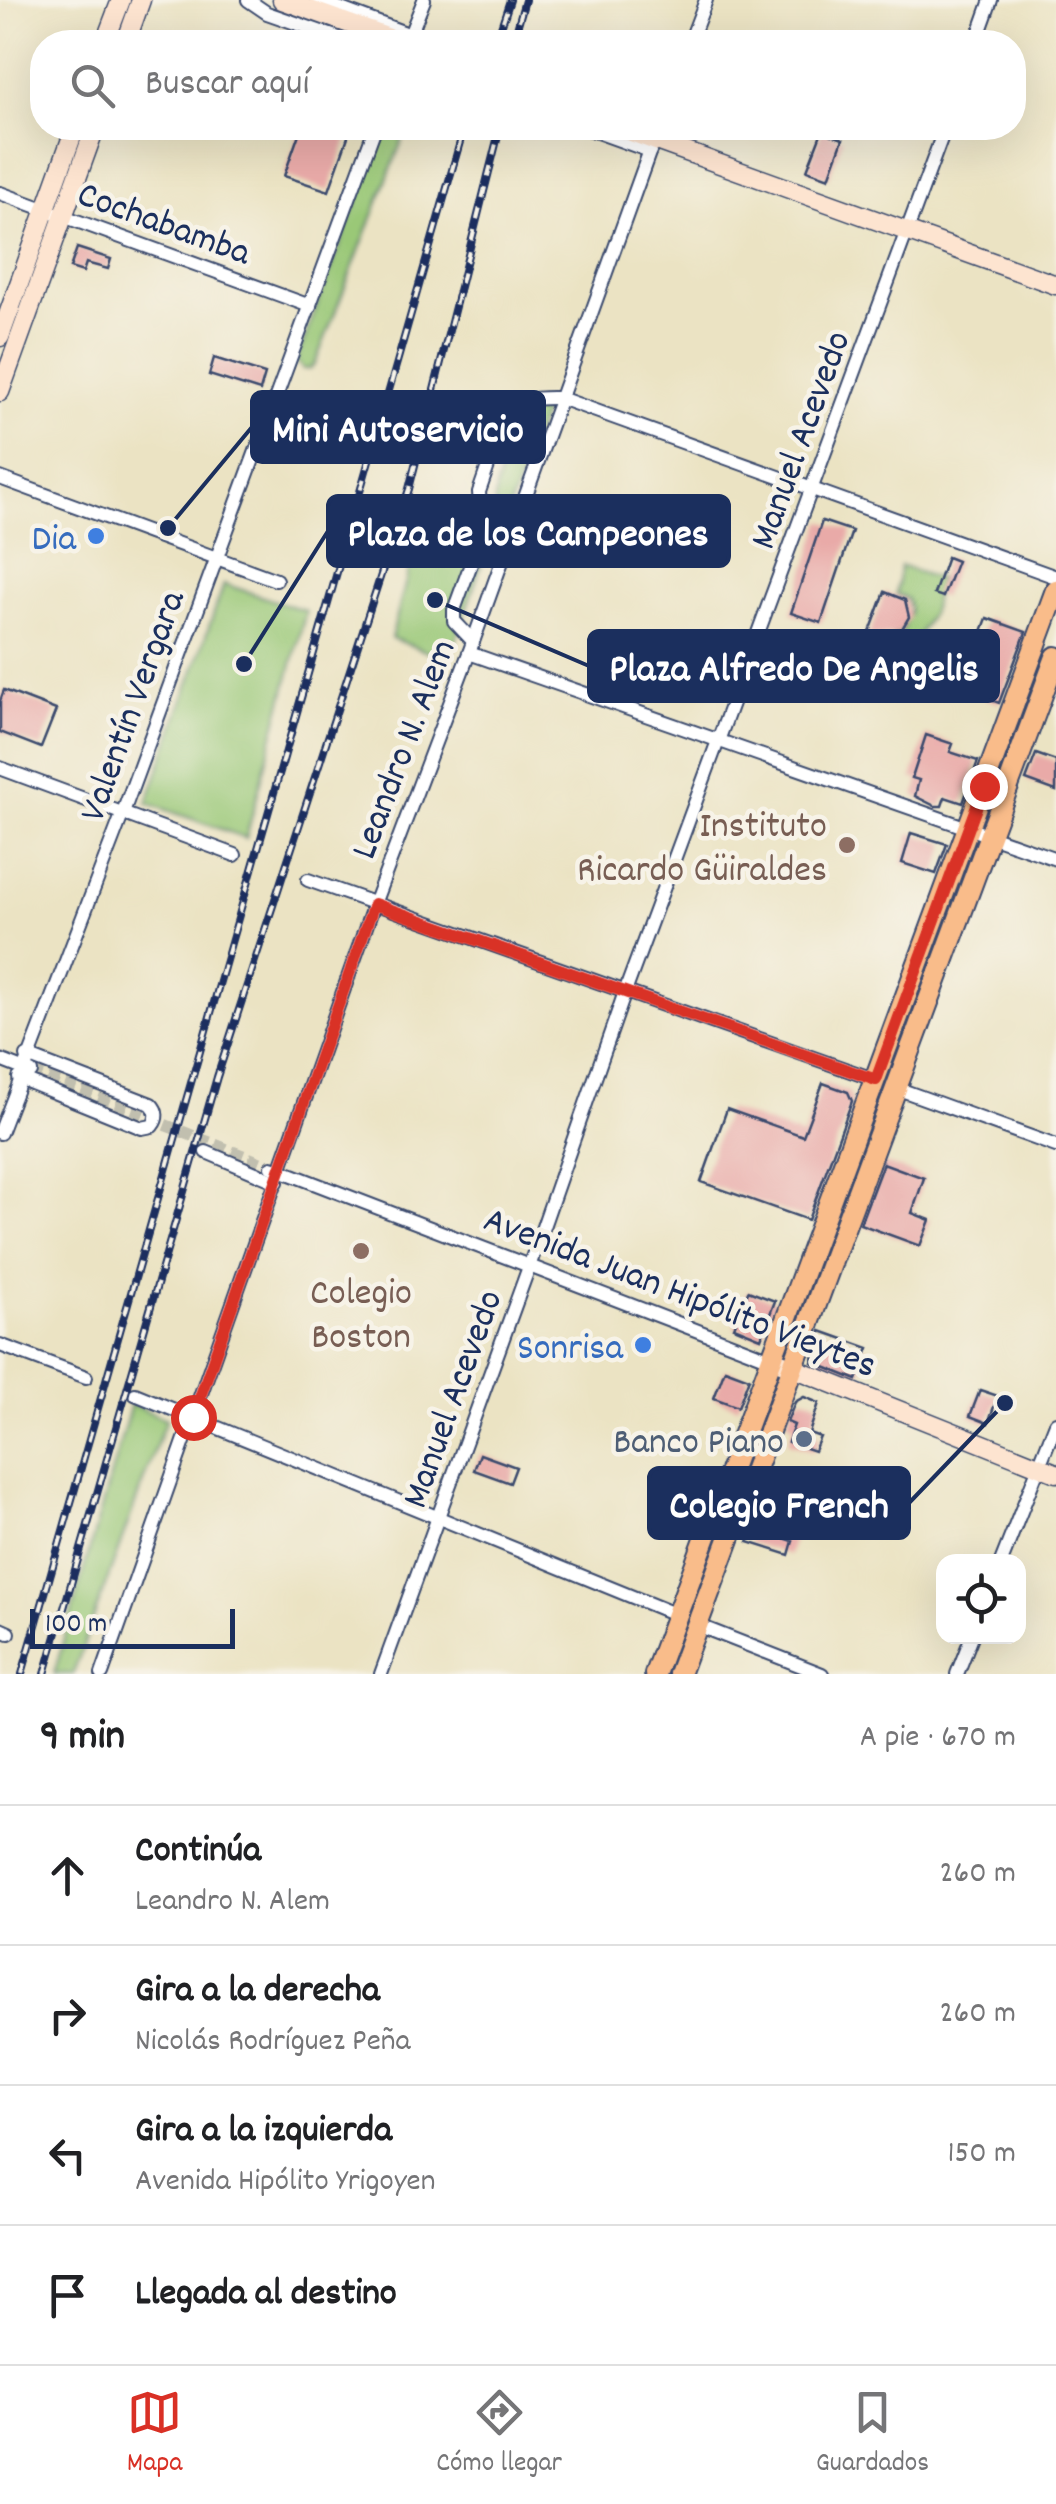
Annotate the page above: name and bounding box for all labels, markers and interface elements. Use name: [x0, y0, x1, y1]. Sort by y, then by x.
search box: [30, 30, 1026, 140]
icon: search: [65, 58, 120, 113]
text: Buscar aquí: [145, 58, 309, 113]
street label: Cochabamba: [69, 169, 259, 283]
street label: Manuel Acevedo: [738, 324, 868, 558]
callout: Mini Autoservicio: [252, 392, 544, 462]
text: Mini Autoservicio: [272, 405, 524, 462]
callout: Plaza de los Campeones: [328, 496, 729, 566]
text: Plaza de los Campeones: [347, 509, 709, 566]
place label: Dia: [32, 514, 77, 569]
marker: Dia: [85, 525, 107, 547]
street label: Valentín Vergara: [68, 583, 203, 830]
callout: Plaza Alfredo De Angelis: [589, 631, 998, 701]
street label: Leandro N. Alem: [339, 632, 473, 868]
text: Plaza Alfredo De Angelis: [609, 644, 979, 701]
route end: [962, 764, 1008, 810]
place label: Instituto Ricardo Güiraldes: [577, 801, 827, 900]
marker: Instituto Ricardo Güiraldes: [836, 834, 858, 856]
street label: Avenida Juan Hipólito Vieytes: [475, 1195, 884, 1396]
marker: Colegio Boston: [350, 1240, 372, 1262]
place label: Colegio Boston: [310, 1268, 412, 1367]
street label: Manuel Acevedo: [390, 1283, 520, 1517]
place label: Sonrisa: [517, 1323, 624, 1378]
marker: Sonrisa: [632, 1334, 654, 1356]
route start: [171, 1395, 217, 1441]
place label: Banco Piano: [613, 1417, 784, 1472]
marker: Banco Piano: [793, 1428, 815, 1450]
callout: Colegio French: [649, 1468, 909, 1538]
text: Colegio French: [669, 1481, 889, 1538]
map controls: [936, 1554, 1026, 1644]
button: locate: [936, 1554, 1026, 1644]
scale bar: [30, 1604, 235, 1648]
text: 100 m: [45, 1606, 107, 1646]
text: 9 min: [40, 1709, 125, 1769]
text: A pie · 670 m: [860, 1716, 1016, 1762]
text: Continúa: [135, 1825, 261, 1880]
icon: ahead: [40, 1848, 95, 1903]
text: 260 m: [940, 1852, 1016, 1898]
text: Leandro N. Alem: [135, 1880, 330, 1926]
text: Gira a la derecha: [135, 1965, 380, 2020]
icon: right: [40, 1988, 95, 2043]
text: 260 m: [940, 1992, 1016, 2038]
text: Nicolás Rodríguez Peña: [135, 2020, 411, 2066]
text: Gira a la izquierda: [135, 2105, 392, 2160]
icon: left: [40, 2128, 95, 2183]
text: 150 m: [947, 2132, 1016, 2178]
text: Avenida Hipólito Yrigoyen: [135, 2160, 435, 2206]
icon: arrive: [40, 2268, 95, 2323]
text: Llegada al destino: [135, 2268, 397, 2323]
tab: Mapa: [127, 2385, 182, 2485]
tab: Cómo llegar: [436, 2385, 562, 2485]
tab: Guardados: [816, 2385, 929, 2485]

